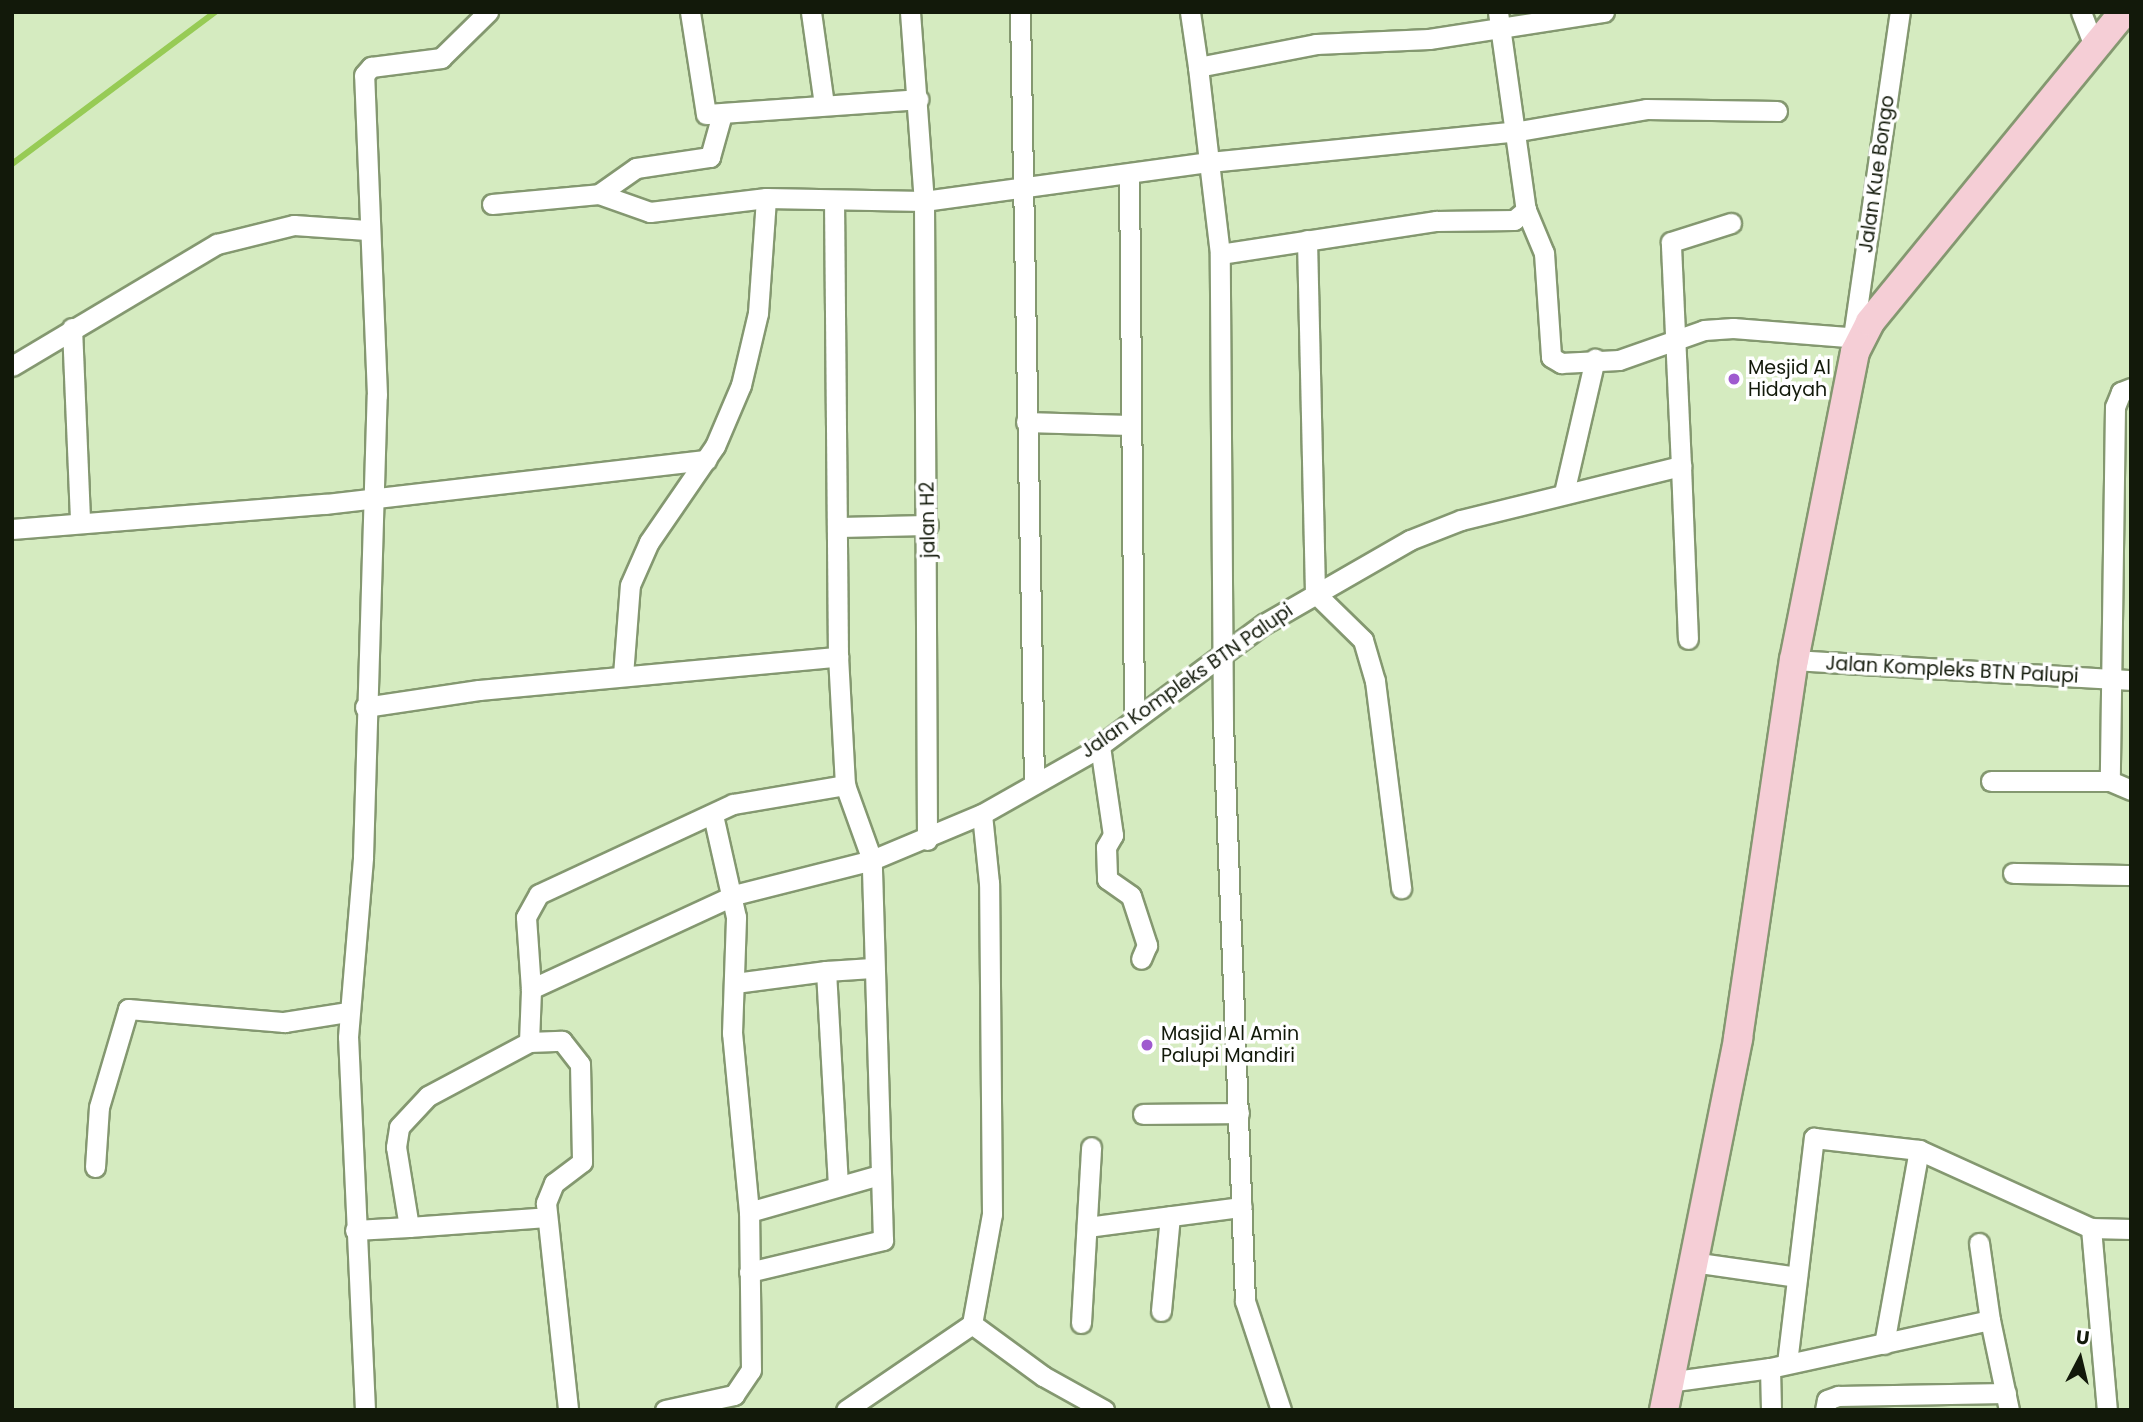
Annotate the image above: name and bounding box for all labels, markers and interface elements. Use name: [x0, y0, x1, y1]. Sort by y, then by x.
street label: Jalan Kue Bongo: [1855, 94, 1899, 254]
place label: Mesjid Al Hidayah: [1748, 357, 1831, 401]
marker: Mesjid Al Hidayah: [1726, 371, 1742, 387]
street label: jalan H2: [916, 482, 940, 558]
street label: Jalan Kompleks BTN Palupi: [1077, 599, 1297, 763]
street label: Jalan Kompleks BTN Palupi: [1825, 652, 2079, 688]
place label: Masjid Al Amin Palupi Mandiri: [1161, 1023, 1299, 1067]
marker: Masjid Al Amin Palupi Mandiri: [1139, 1037, 1155, 1053]
text: U: [2074, 1323, 2091, 1352]
north arrow: [2045, 1324, 2115, 1394]

